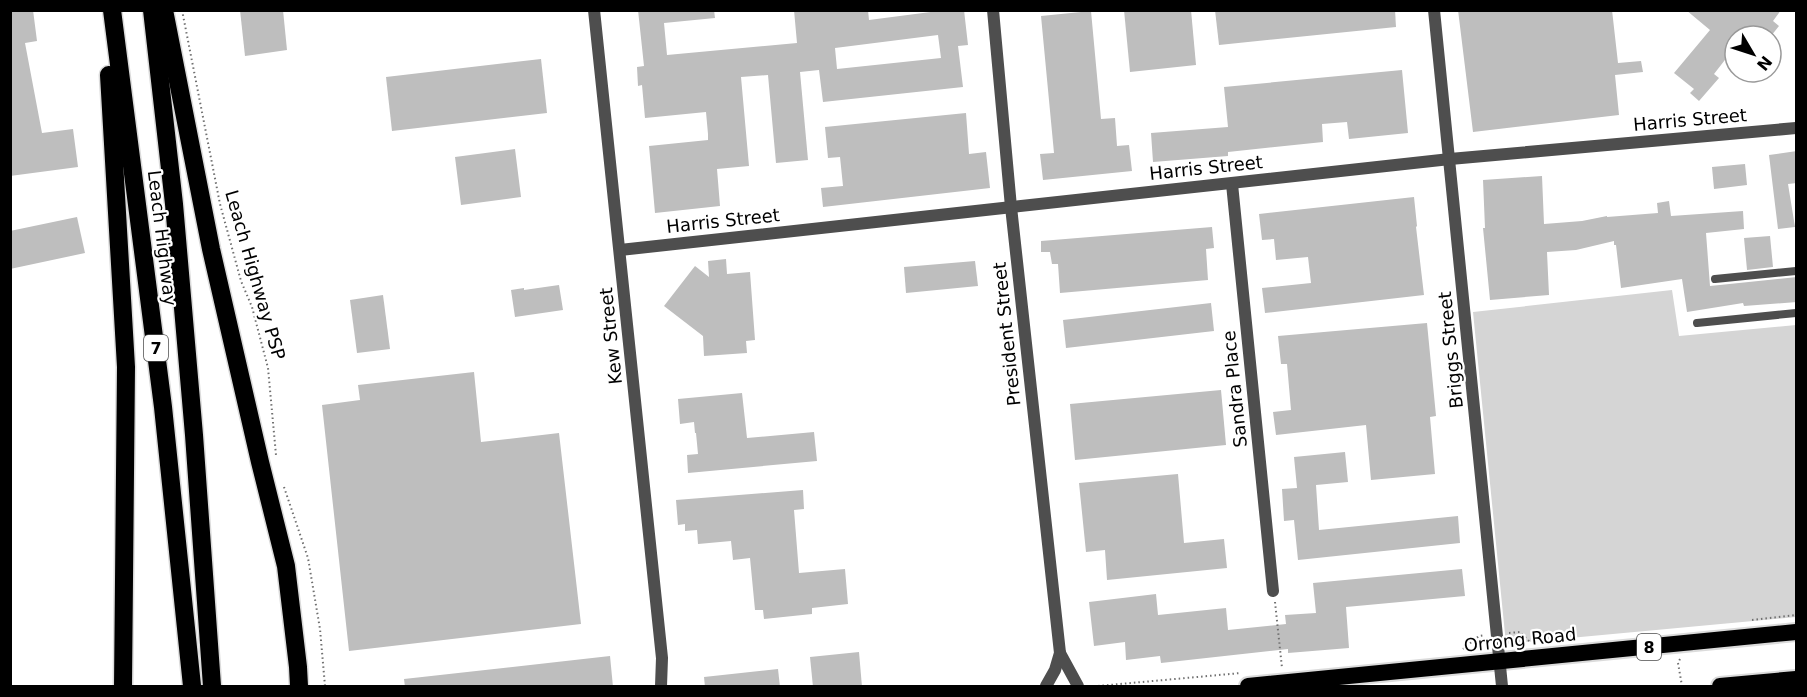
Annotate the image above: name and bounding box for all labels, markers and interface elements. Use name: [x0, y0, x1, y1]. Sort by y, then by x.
north arrow: [1723, 24, 1783, 84]
text: N: [1753, 52, 1776, 74]
street label: Harris Street: [1632, 104, 1748, 135]
street label: Harris Street: [1148, 151, 1264, 184]
street label: Leach Highway: [144, 169, 181, 307]
street label: Leach Highway PSP: [221, 188, 290, 362]
street label: Harris Street: [665, 204, 781, 237]
street label: President Street: [989, 261, 1024, 407]
street label: Kew Street: [595, 287, 626, 385]
street label: Briggs Street: [1434, 291, 1467, 410]
street label: Sandra Place: [1218, 330, 1251, 448]
road number: 7: [144, 335, 168, 361]
street label: Orrong Road: [1463, 623, 1577, 656]
road number: 8: [1637, 634, 1661, 660]

